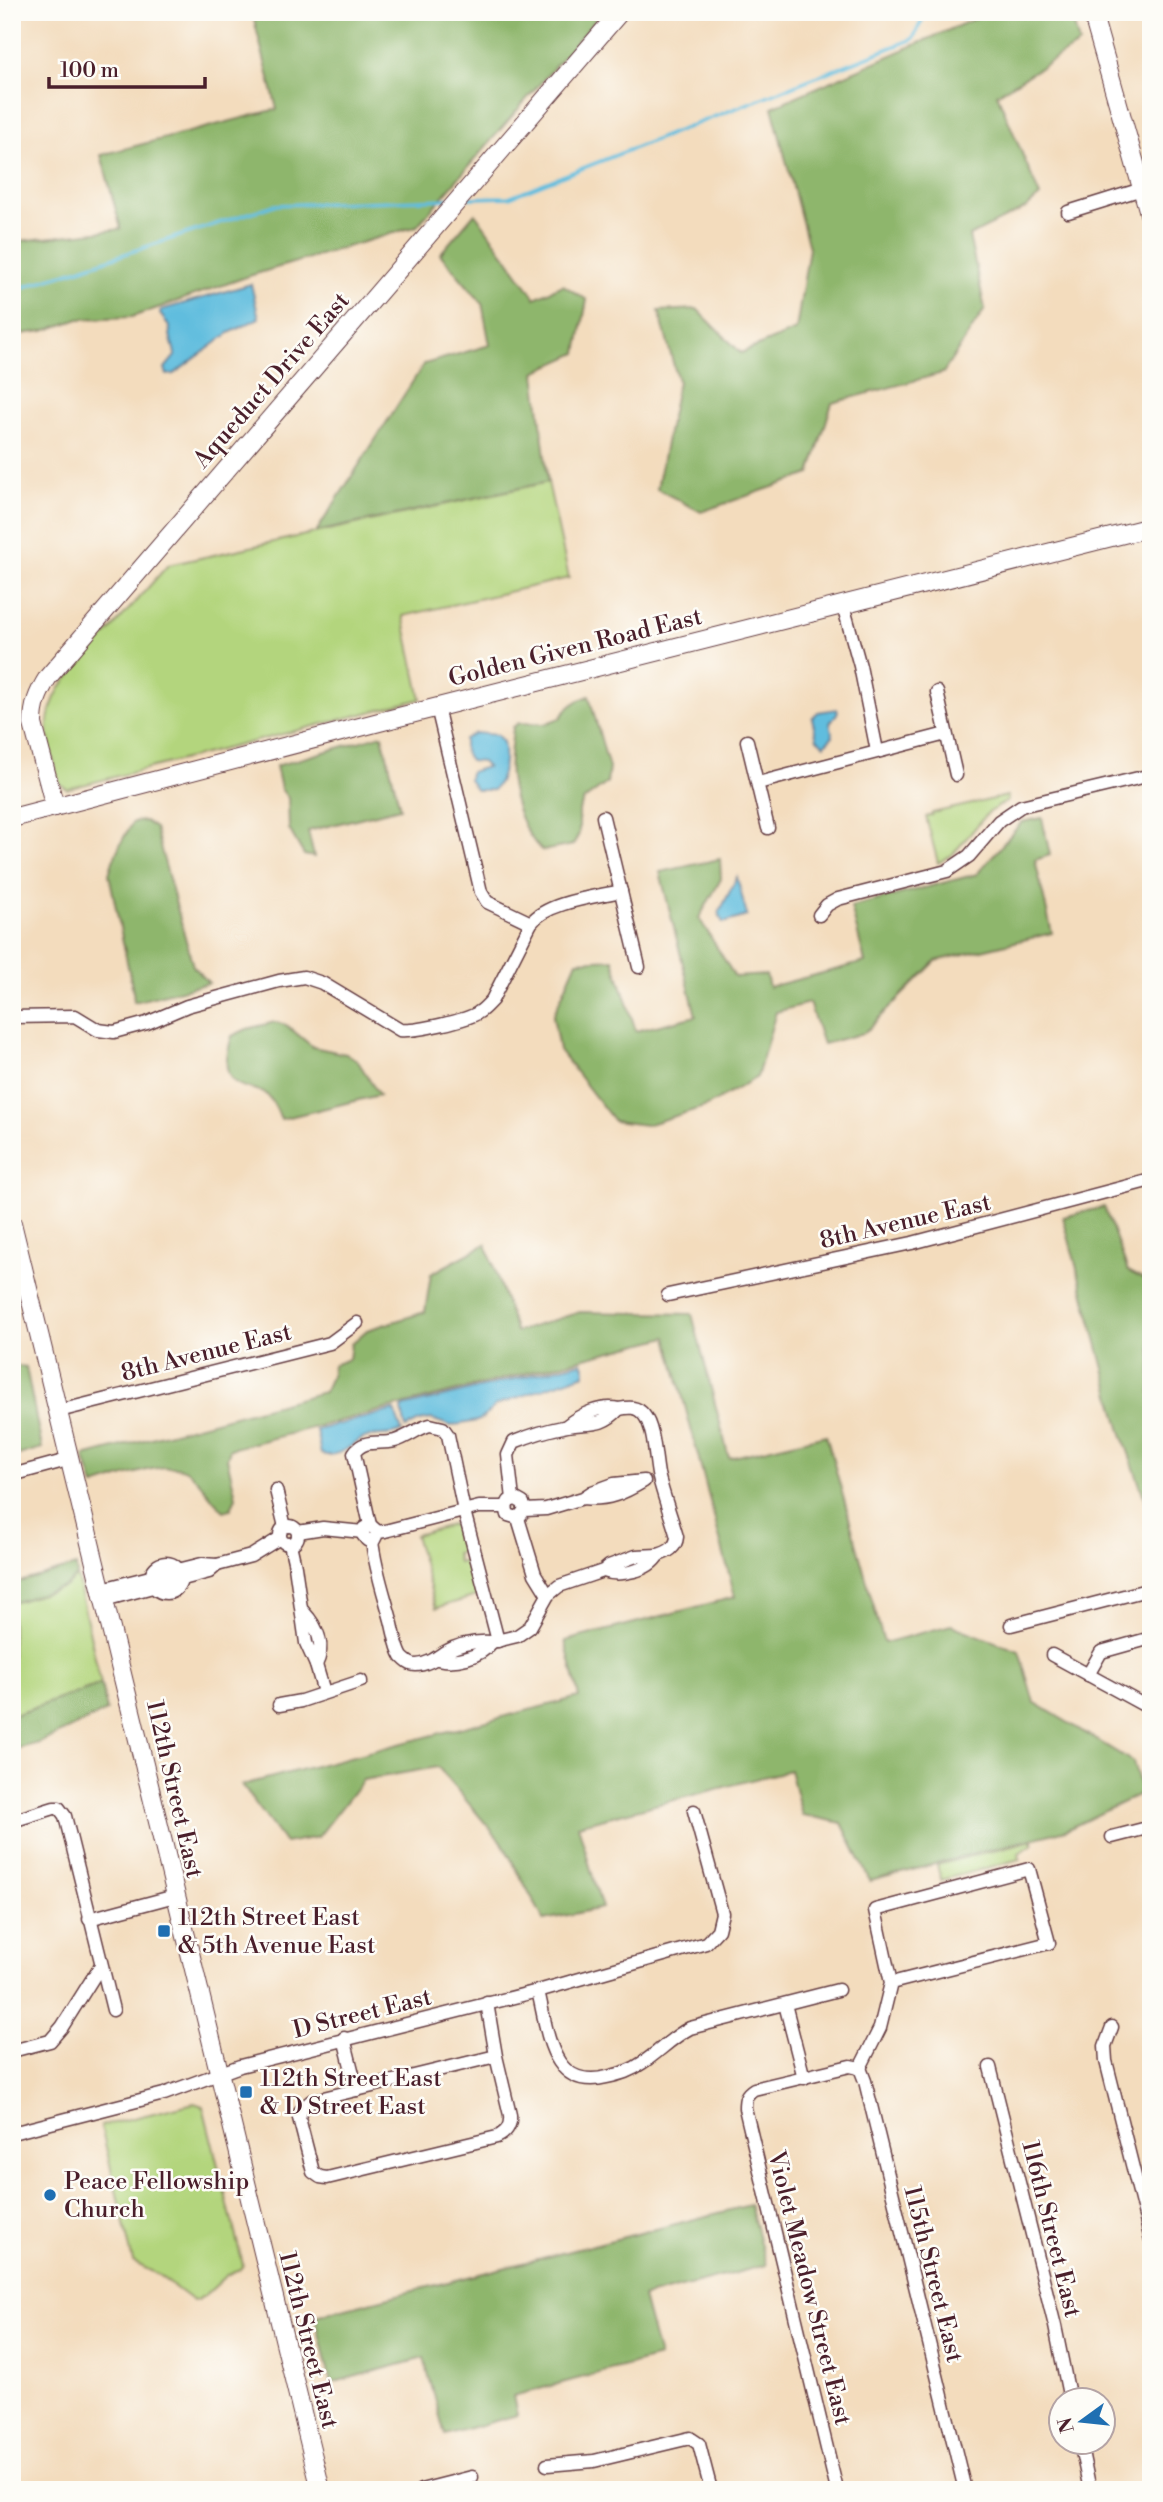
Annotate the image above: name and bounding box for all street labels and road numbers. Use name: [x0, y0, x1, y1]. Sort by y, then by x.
street label: Aqueduct Drive East: [186, 286, 357, 476]
street label: Golden Given Road East: [445, 602, 706, 694]
street label: 8th Avenue East: [817, 1188, 994, 1256]
street label: 8th Avenue East: [118, 1317, 295, 1389]
street label: 112th Street East: [139, 1697, 209, 1882]
street label: D Street East: [290, 1982, 435, 2046]
street label: 116th Street East: [1015, 2138, 1088, 2321]
street label: Violet Meadow Street East: [760, 2147, 858, 2429]
street label: 115th Street East: [897, 2183, 970, 2366]
street label: 112th Street East: [271, 2248, 345, 2433]

